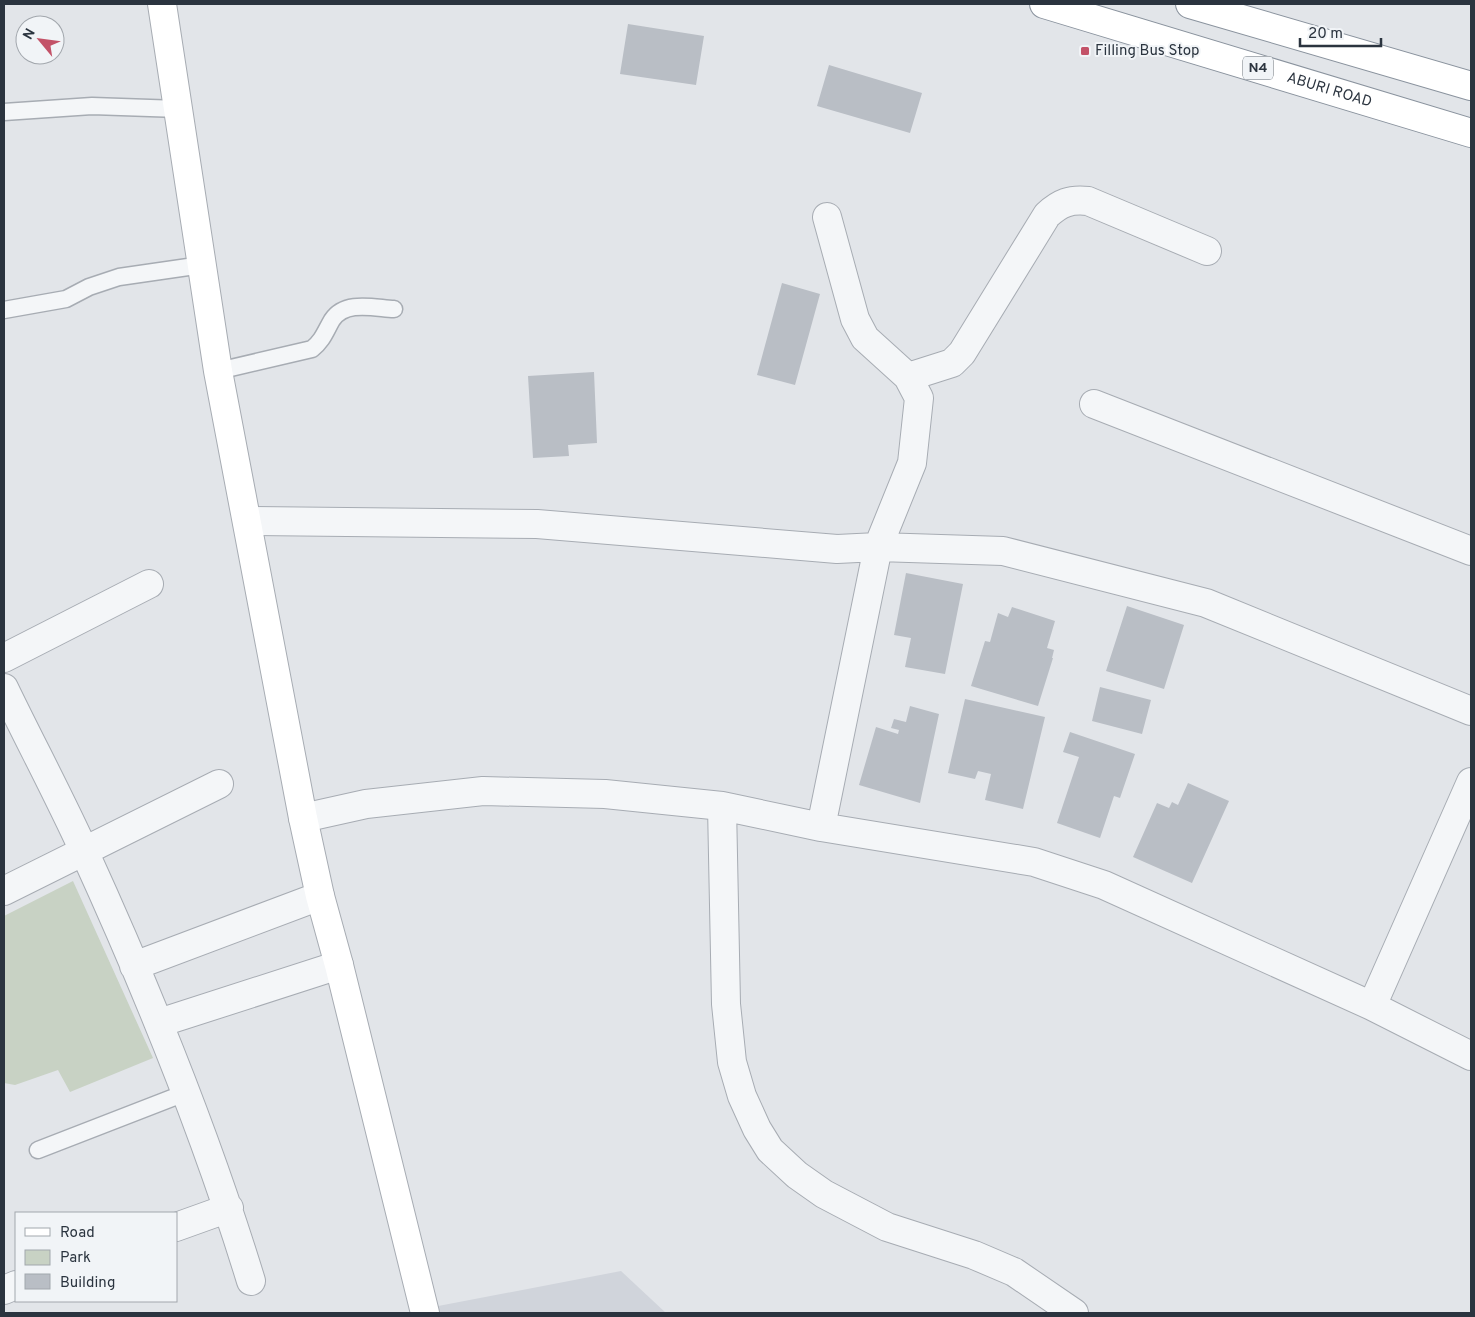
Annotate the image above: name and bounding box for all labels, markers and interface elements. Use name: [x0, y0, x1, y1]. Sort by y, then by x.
north arrow: [15, 15, 65, 65]
scale bar: [1300, 15, 1381, 47]
text: 20 m: [1308, 25, 1343, 44]
text: N: [20, 26, 40, 43]
place label: Filling Bus Stop: [1095, 42, 1200, 61]
marker: Filling Bus Stop: [1079, 45, 1091, 57]
road number: N4: [1243, 56, 1273, 80]
street label: ABURI ROAD: [1284, 68, 1374, 112]
legend: [15, 1212, 178, 1302]
text: Road: [60, 1224, 95, 1243]
text: Park: [60, 1249, 91, 1268]
text: Building: [60, 1274, 115, 1293]

